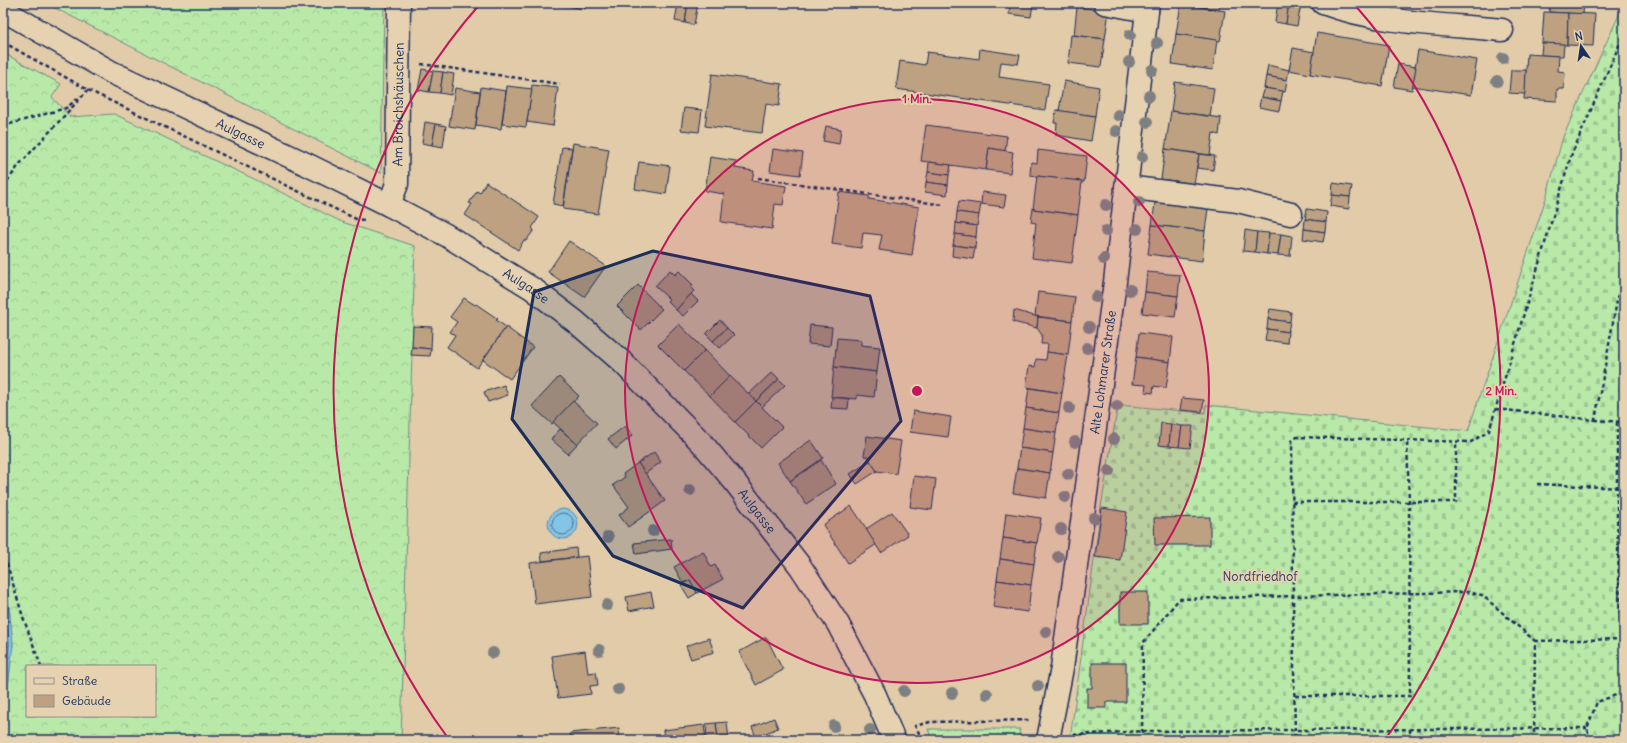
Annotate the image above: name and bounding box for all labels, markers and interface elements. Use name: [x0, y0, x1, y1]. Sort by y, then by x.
north arrow: [1561, 26, 1601, 66]
text: N: [1573, 29, 1584, 44]
street label: Am Broichshäuschen: [389, 42, 407, 167]
text: 1 Min.: [902, 91, 932, 106]
street label: Aulgasse: [213, 114, 268, 152]
street label: Aulgasse: [500, 264, 553, 307]
street label: Alte Lohmarer Straße: [1086, 309, 1120, 435]
text: 2 Min.: [1485, 383, 1517, 398]
centre of rings: [910, 384, 924, 398]
street label: Aulgasse: [734, 485, 780, 537]
park label: Nordfriedhof: [1222, 568, 1298, 585]
legend: [26, 665, 156, 717]
text: Straße: [62, 673, 97, 688]
text: Gebäude: [62, 693, 111, 708]

